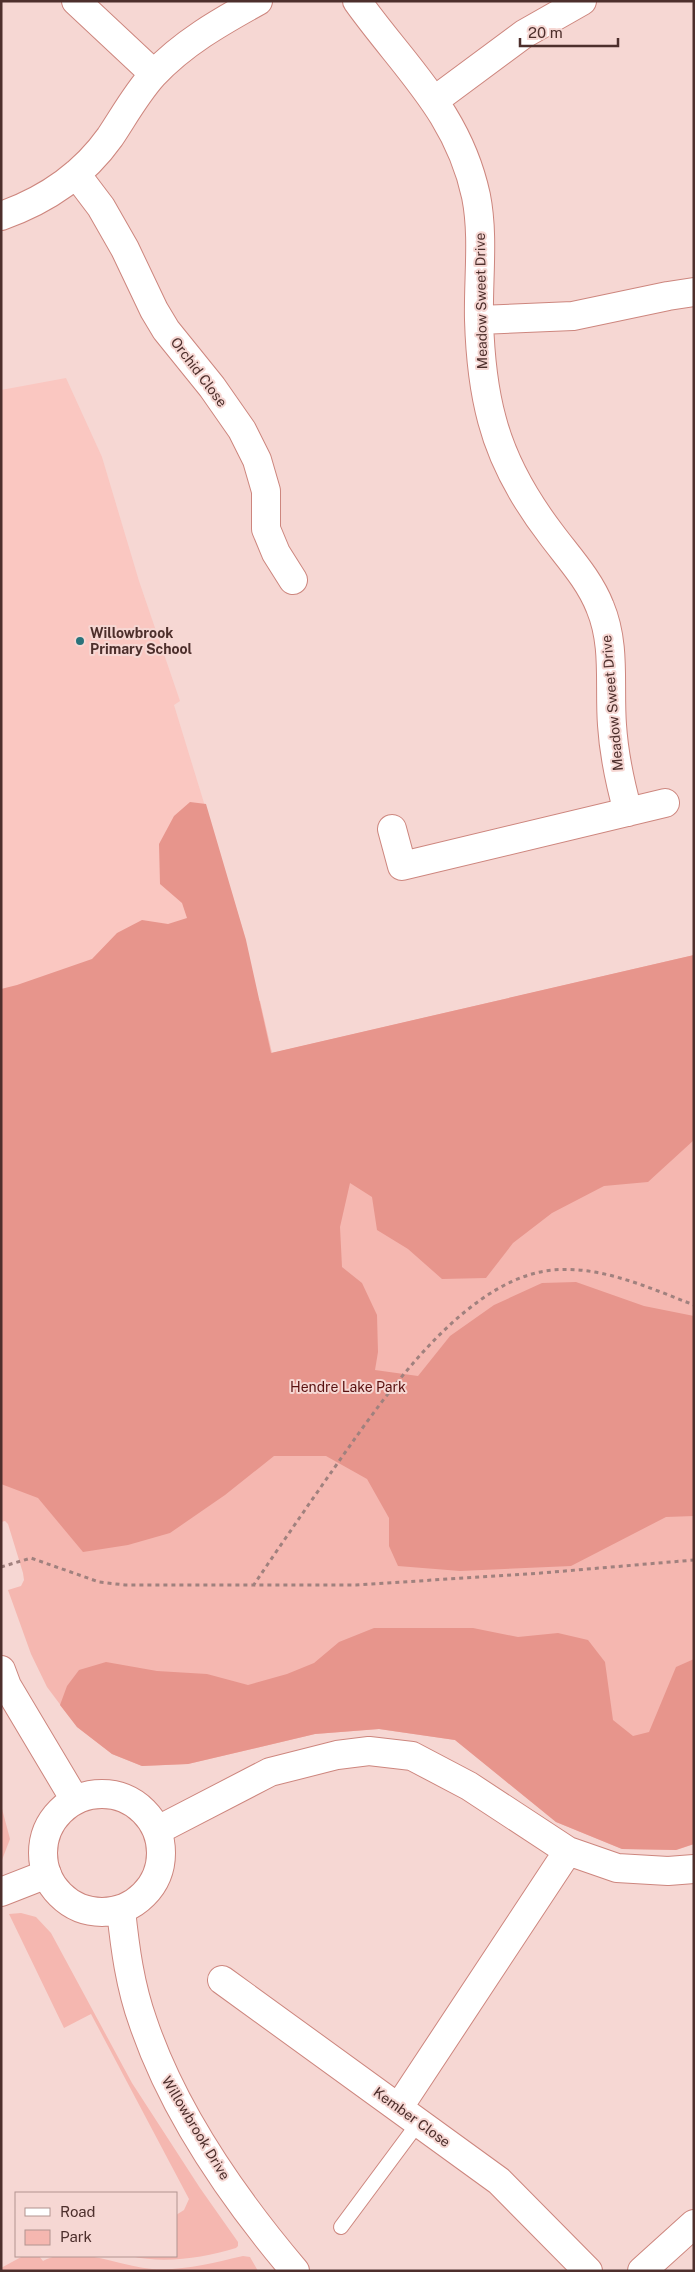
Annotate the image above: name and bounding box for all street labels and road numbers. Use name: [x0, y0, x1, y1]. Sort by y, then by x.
street label: Meadow Sweet Drive: [472, 233, 490, 369]
street label: Orchid Close: [168, 334, 230, 410]
street label: Meadow Sweet Drive: [598, 634, 626, 772]
street label: Willowbrook Drive: [159, 2073, 233, 2183]
street label: Kember Close: [371, 2084, 453, 2150]

